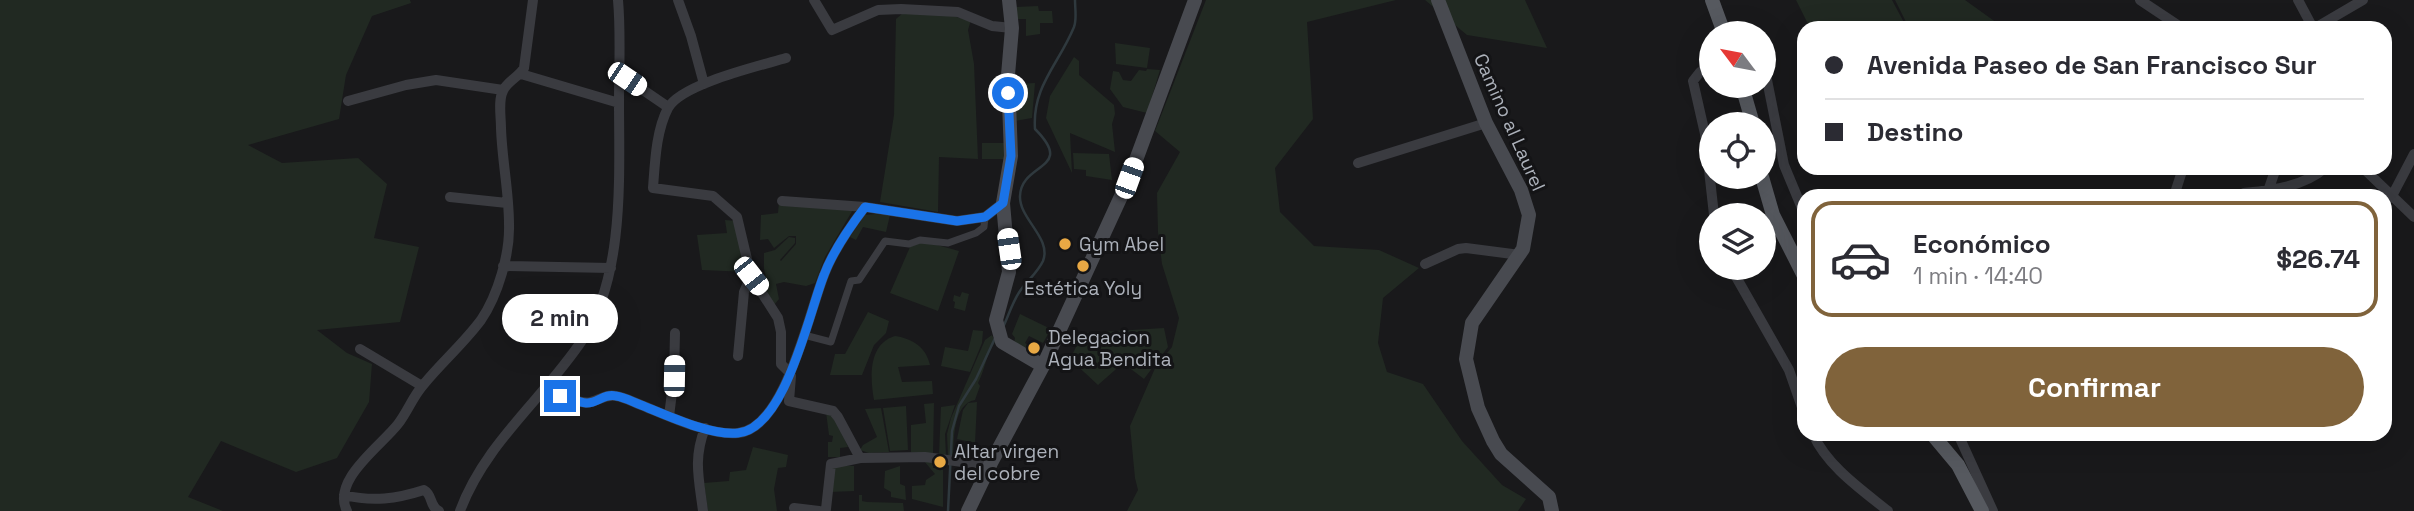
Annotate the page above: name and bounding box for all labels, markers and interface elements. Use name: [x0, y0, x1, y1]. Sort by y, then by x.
north arrow: [1699, 21, 1776, 98]
map controls: [1699, 21, 1776, 280]
text: Avenida Paseo de San Francisco Sur: [1867, 48, 2317, 82]
street label: Camino al Laurel: [1468, 49, 1551, 195]
car: [604, 59, 651, 99]
route start: [992, 77, 1024, 109]
button: locate: [1699, 112, 1776, 189]
text: Destino: [1867, 115, 1963, 149]
car: [1112, 155, 1147, 201]
button: layers: [1699, 203, 1776, 280]
car: [996, 227, 1023, 271]
text: Económico: [1913, 227, 2051, 261]
icon: car: [1829, 228, 1892, 291]
place label: Gym Abel: [1079, 232, 1164, 257]
marker: Gym Abel: [1057, 236, 1073, 252]
text: $26.74: [2276, 242, 2360, 276]
car: [730, 253, 773, 299]
marker: Estética Yoly: [1075, 258, 1091, 274]
text: 1 min · 14:40: [1913, 261, 2043, 291]
place label: Estética Yoly: [1024, 276, 1142, 301]
callout: 2 min: [502, 294, 618, 344]
text: 2 min: [530, 303, 590, 333]
place label: Delegacion Agua Bendita: [1048, 325, 1172, 372]
marker: Delegacion Agua Bendita: [1026, 340, 1042, 356]
button: Confirmar: [1825, 347, 2364, 427]
car: [664, 355, 685, 397]
route end: [544, 380, 576, 412]
place label: Altar virgen del cobre: [954, 439, 1059, 486]
marker: Altar virgen del cobre: [932, 454, 948, 470]

